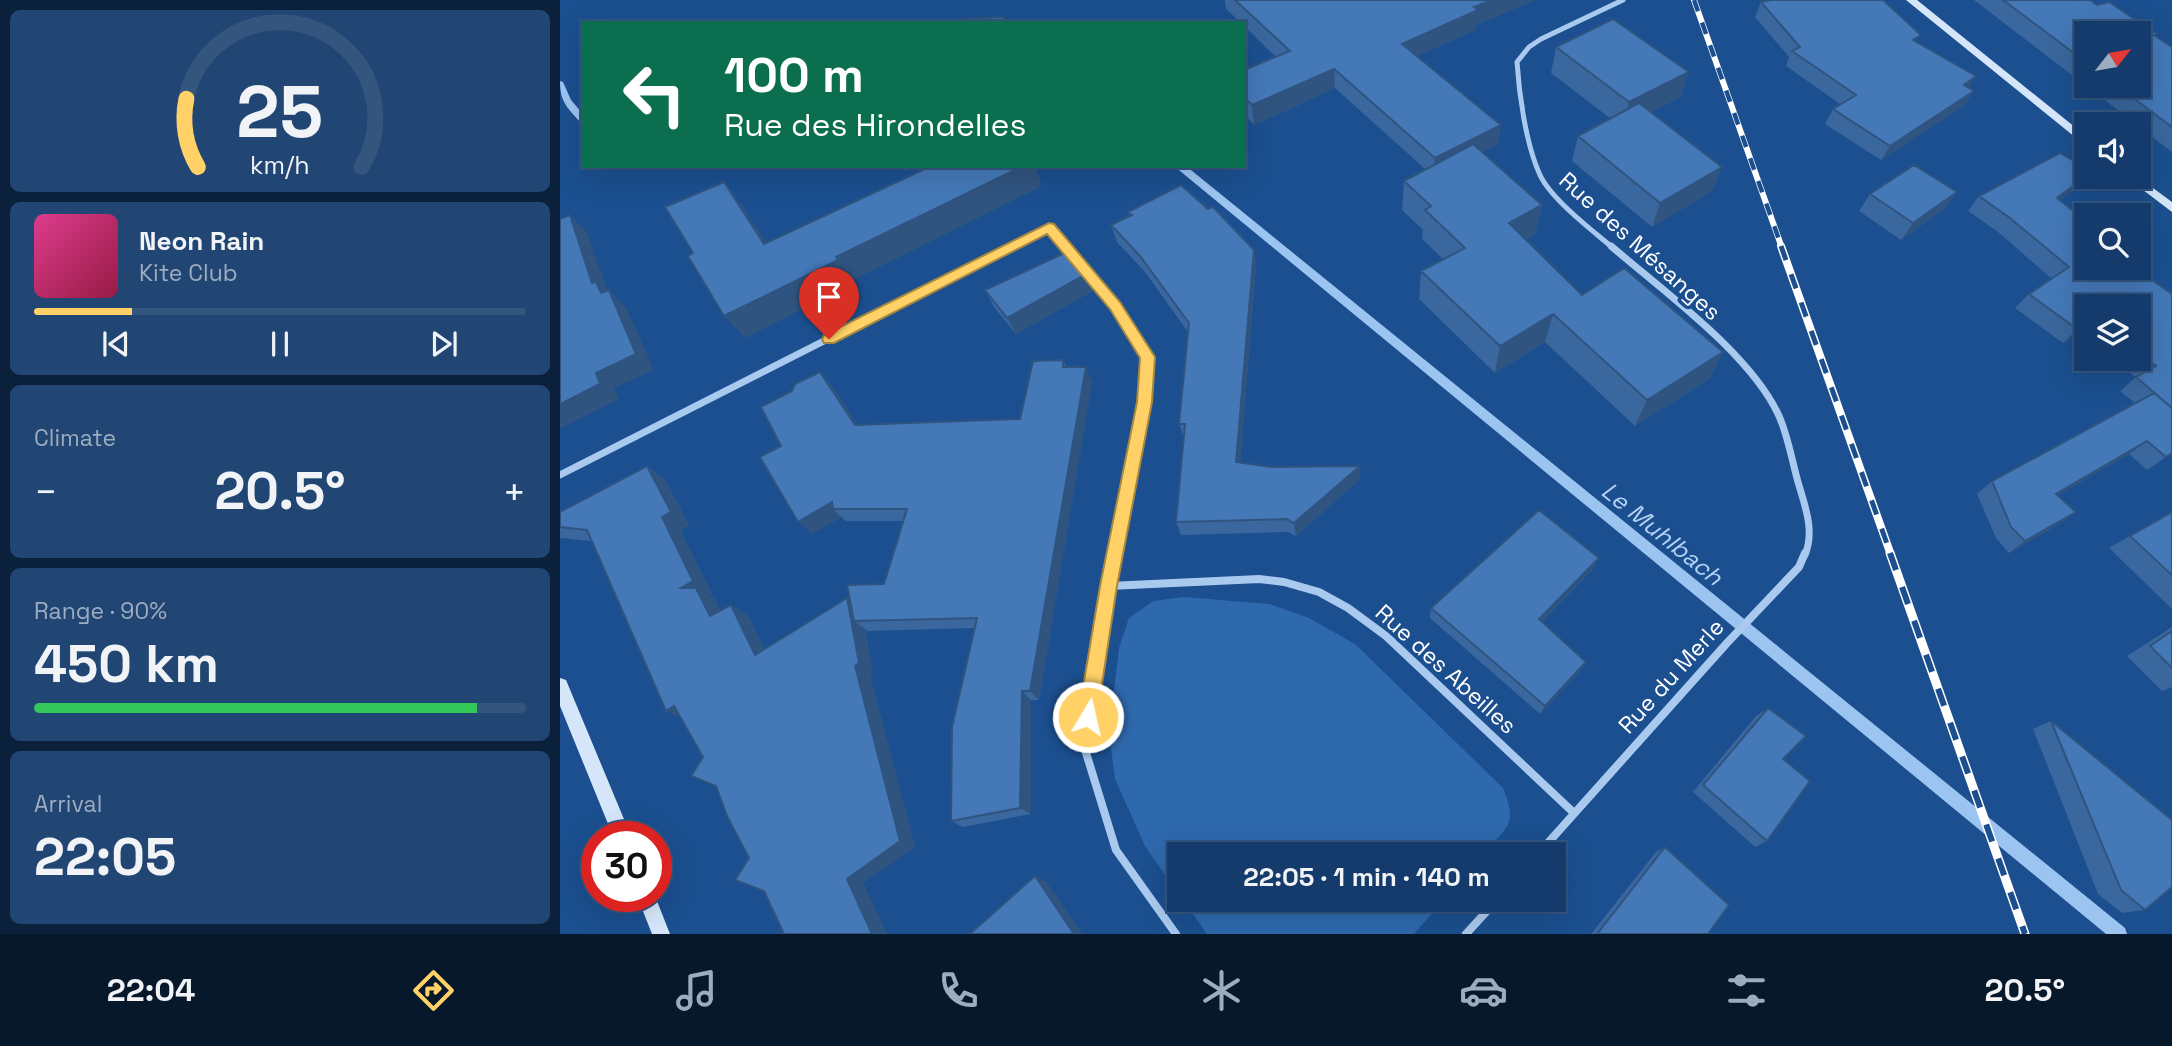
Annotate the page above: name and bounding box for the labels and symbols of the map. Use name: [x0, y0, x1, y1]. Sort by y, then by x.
north arrow: [2074, 21, 2151, 98]
street label: Rue des Mésanges: [1553, 165, 1727, 327]
pin: [799, 267, 859, 339]
water label: Le Muhlbach: [1595, 475, 1730, 593]
street label: Rue des Abeilles: [1369, 598, 1523, 740]
street label: Rue du Merle: [1612, 612, 1730, 740]
position arrow: [1051, 680, 1125, 754]
speed limit sign: 30: [581, 821, 672, 912]

